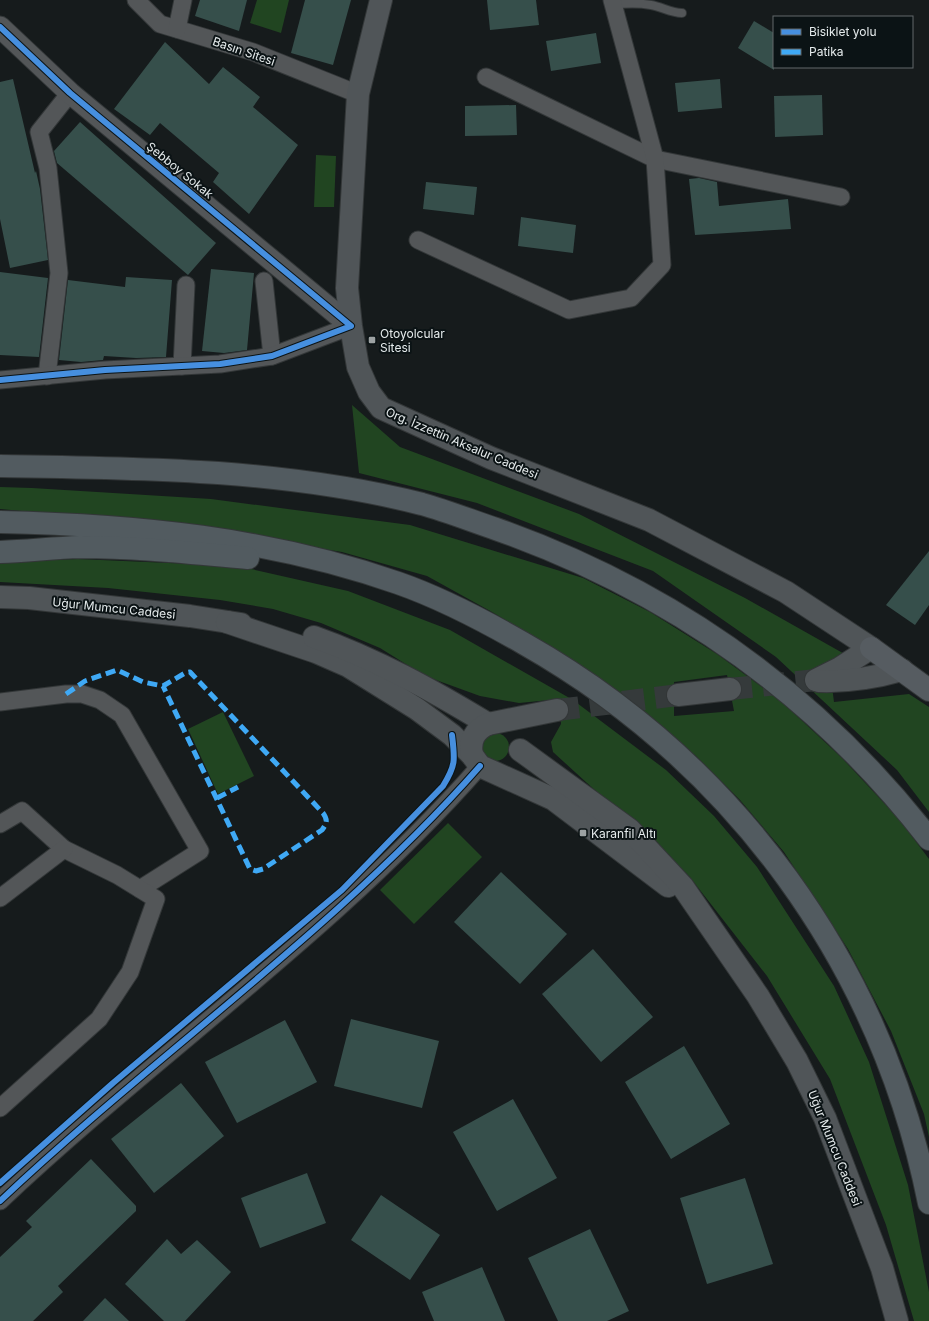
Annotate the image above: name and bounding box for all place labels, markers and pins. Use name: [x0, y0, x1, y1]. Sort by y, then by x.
place label: Otoyolcular Sitesi: [380, 326, 445, 355]
marker: Otoyolcular Sitesi: [367, 335, 377, 345]
place label: Karanfil Altı: [591, 826, 656, 841]
marker: Karanfil Altı: [578, 828, 588, 838]

